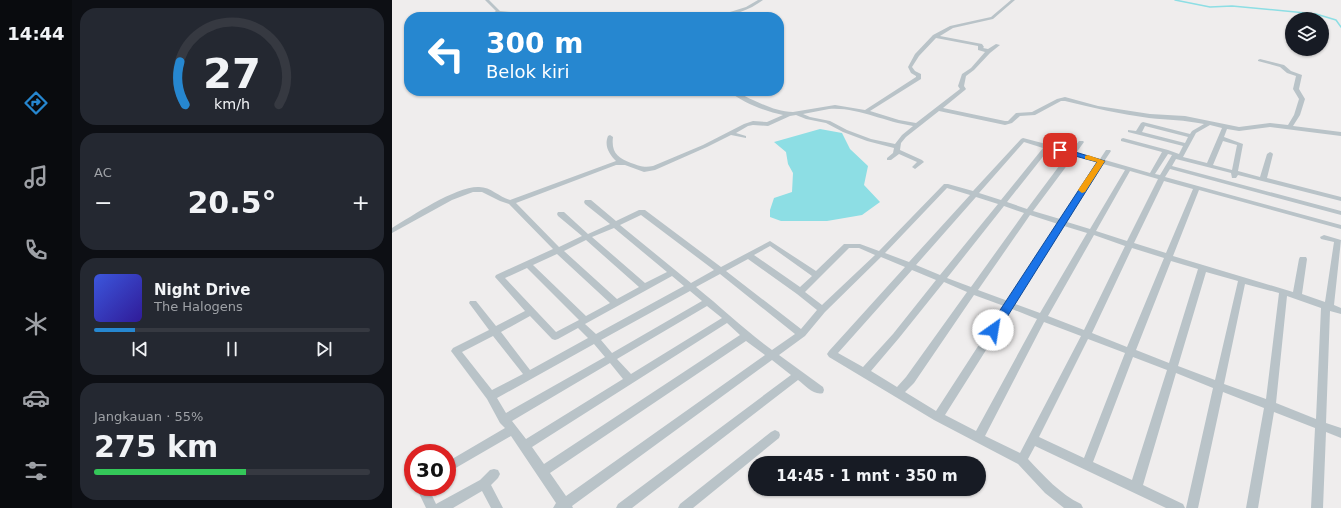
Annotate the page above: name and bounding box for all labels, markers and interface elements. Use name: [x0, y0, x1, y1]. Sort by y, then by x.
map controls: [1285, 12, 1329, 56]
button: layers: [1285, 12, 1329, 56]
text: 14:44: [7, 23, 65, 44]
text: 300 m: [486, 27, 583, 60]
icon: left: [420, 28, 472, 80]
text: 27: [203, 48, 261, 97]
text: Belok kiri: [486, 61, 569, 82]
icon: directions: [22, 89, 50, 117]
text: km/h: [214, 95, 250, 111]
pin: [1043, 133, 1077, 167]
icon: arrive: [1049, 139, 1071, 161]
icon: music: [22, 163, 50, 191]
text: AC: [94, 165, 112, 180]
text: 20.5°: [187, 185, 277, 220]
text: −: [94, 190, 112, 215]
text: +: [352, 190, 370, 215]
icon: phone: [22, 236, 50, 264]
text: Night Drive: [154, 281, 250, 299]
text: The Halogens: [154, 299, 243, 314]
position arrow: [972, 309, 1014, 351]
icon: climate: [22, 310, 50, 338]
icon: previous: [129, 338, 151, 360]
icon: pause: [221, 338, 243, 360]
icon: next: [313, 338, 335, 360]
icon: car: [22, 384, 50, 412]
text: Jangkauan · 55%: [94, 409, 203, 424]
text: 275 km: [94, 429, 218, 464]
speed limit sign: 30: [404, 444, 456, 496]
icon: filters: [22, 457, 50, 485]
text: 14:45 · 1 mnt · 350 m: [776, 467, 958, 485]

